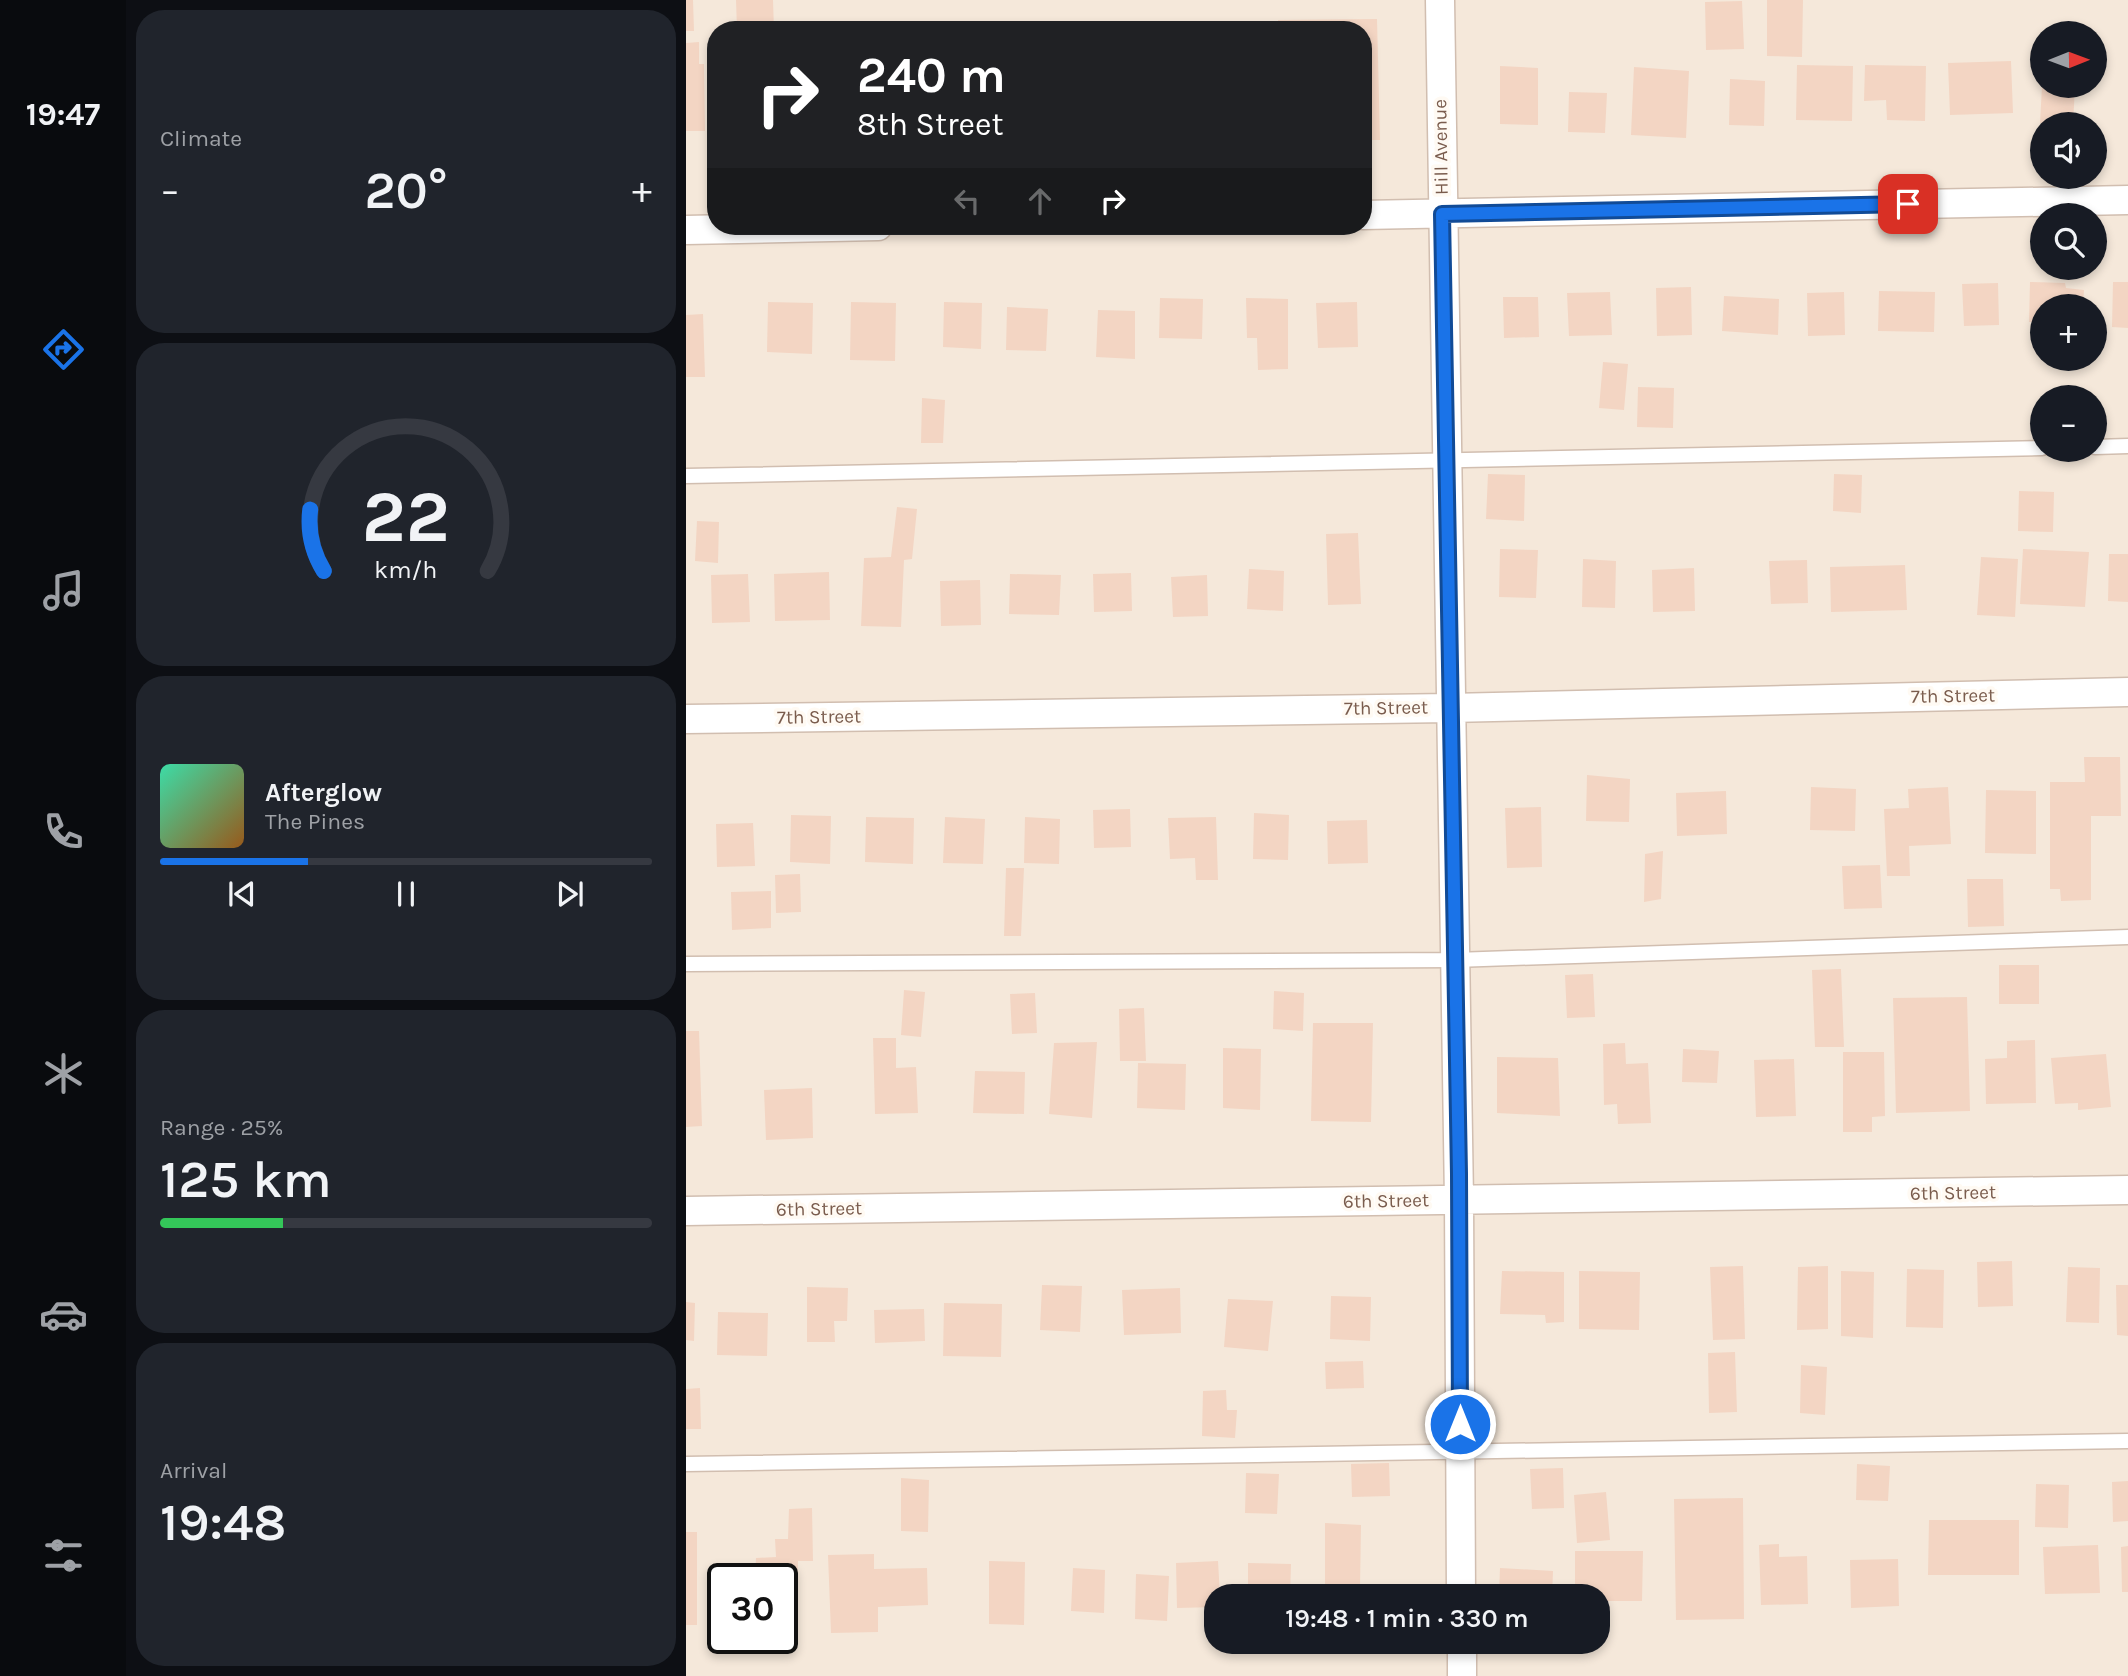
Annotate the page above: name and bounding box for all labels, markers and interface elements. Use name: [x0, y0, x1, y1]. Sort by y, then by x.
north arrow: [2030, 21, 2107, 98]
map controls: [2030, 21, 2107, 462]
text: 240 m: [857, 47, 1006, 104]
icon: right: [742, 49, 833, 140]
text: 19:47: [26, 96, 100, 133]
street label: Hill Avenue: [1429, 99, 1453, 195]
text: 8th Street: [857, 106, 1003, 143]
button: sound: [2030, 112, 2107, 189]
text: Climate: [160, 125, 242, 152]
text: 20°: [365, 160, 447, 221]
text: −: [160, 168, 180, 213]
text: +: [632, 168, 652, 213]
pin: [1878, 174, 1938, 234]
icon: left: [948, 182, 986, 220]
icon: ahead: [1021, 182, 1059, 220]
icon: right: [1094, 182, 1132, 220]
icon: arrive: [1889, 185, 1927, 223]
button: search: [2030, 203, 2107, 280]
button: +: [2030, 294, 2107, 371]
icon: directions: [39, 325, 88, 374]
button: −: [2030, 385, 2107, 462]
text: 22: [362, 474, 450, 559]
text: km/h: [374, 555, 438, 584]
icon: music: [39, 566, 88, 615]
street label: 7th Street: [1911, 684, 1995, 708]
street label: 7th Street: [1344, 696, 1428, 720]
street label: 7th Street: [777, 705, 861, 729]
text: Afterglow: [265, 777, 382, 808]
icon: phone: [39, 807, 88, 856]
text: The Pines: [265, 808, 365, 835]
icon: previous: [223, 875, 261, 913]
icon: pause: [387, 875, 425, 913]
icon: next: [551, 875, 589, 913]
icon: climate: [39, 1049, 88, 1098]
text: Range · 25%: [160, 1114, 283, 1141]
text: 125 km: [160, 1149, 332, 1210]
street label: 6th Street: [1910, 1181, 1996, 1205]
street label: 6th Street: [1343, 1189, 1429, 1213]
street label: 6th Street: [776, 1197, 862, 1221]
icon: car: [39, 1290, 88, 1339]
position arrow: [1423, 1387, 1497, 1461]
text: Arrival: [160, 1457, 227, 1484]
text: 19:48: [160, 1492, 287, 1553]
icon: filters: [39, 1531, 88, 1580]
speed limit sign: 30: [707, 1563, 798, 1654]
text: 19:48 · 1 min · 330 m: [1285, 1603, 1529, 1634]

